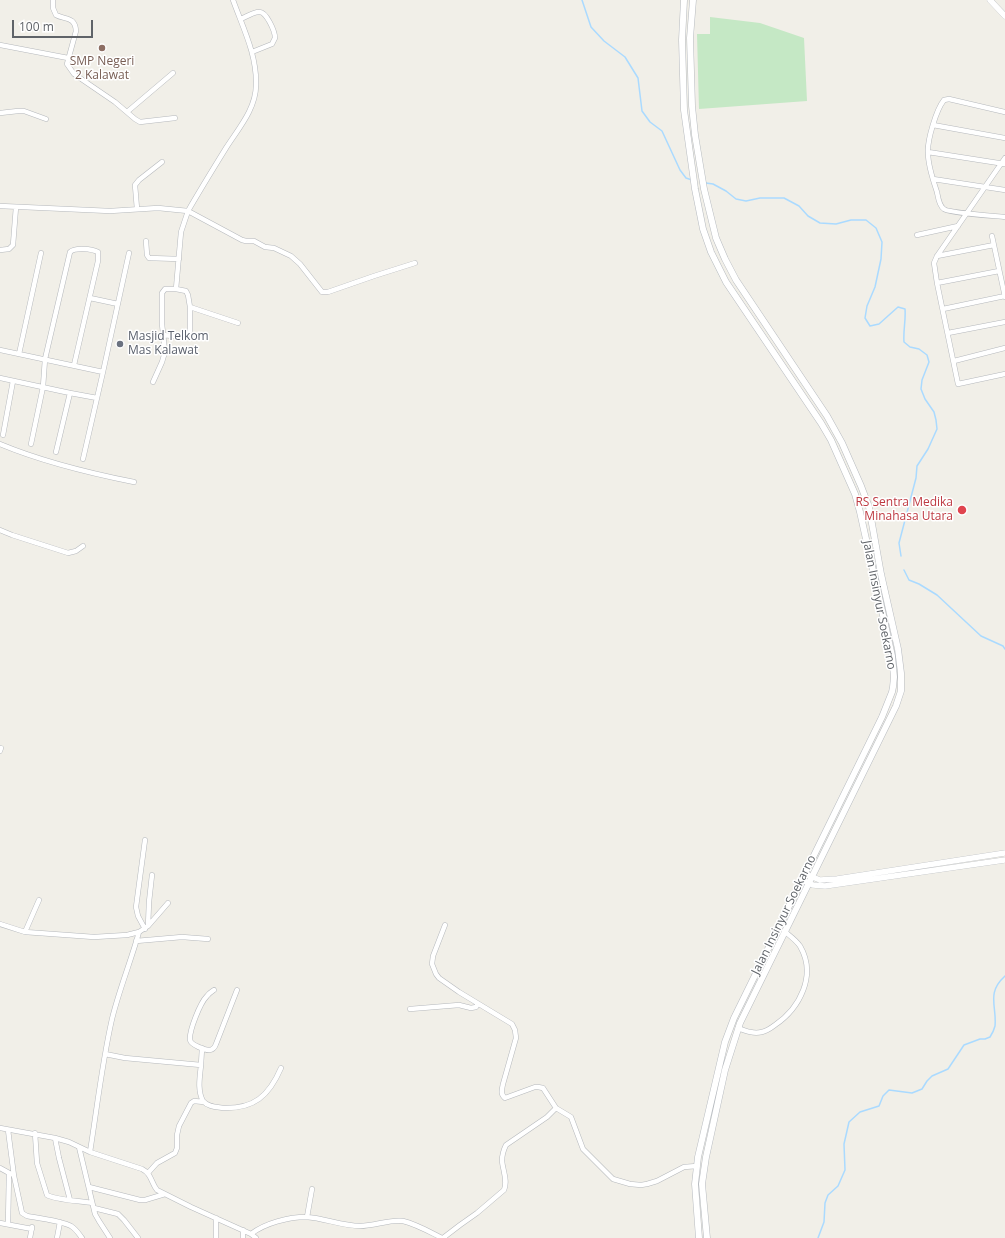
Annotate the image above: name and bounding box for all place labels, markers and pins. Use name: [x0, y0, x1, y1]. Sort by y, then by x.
marker: SMP Negeri 2 Kalawat: [97, 43, 107, 53]
place label: SMP Negeri 2 Kalawat: [70, 55, 134, 83]
place label: Masjid Telkom Mas Kalawat: [128, 330, 209, 358]
marker: Masjid Telkom Mas Kalawat: [115, 339, 125, 349]
place label: RS Sentra Medika Minahasa Utara: [855, 496, 953, 524]
marker: RS Sentra Medika Minahasa Utara: [956, 504, 968, 516]

